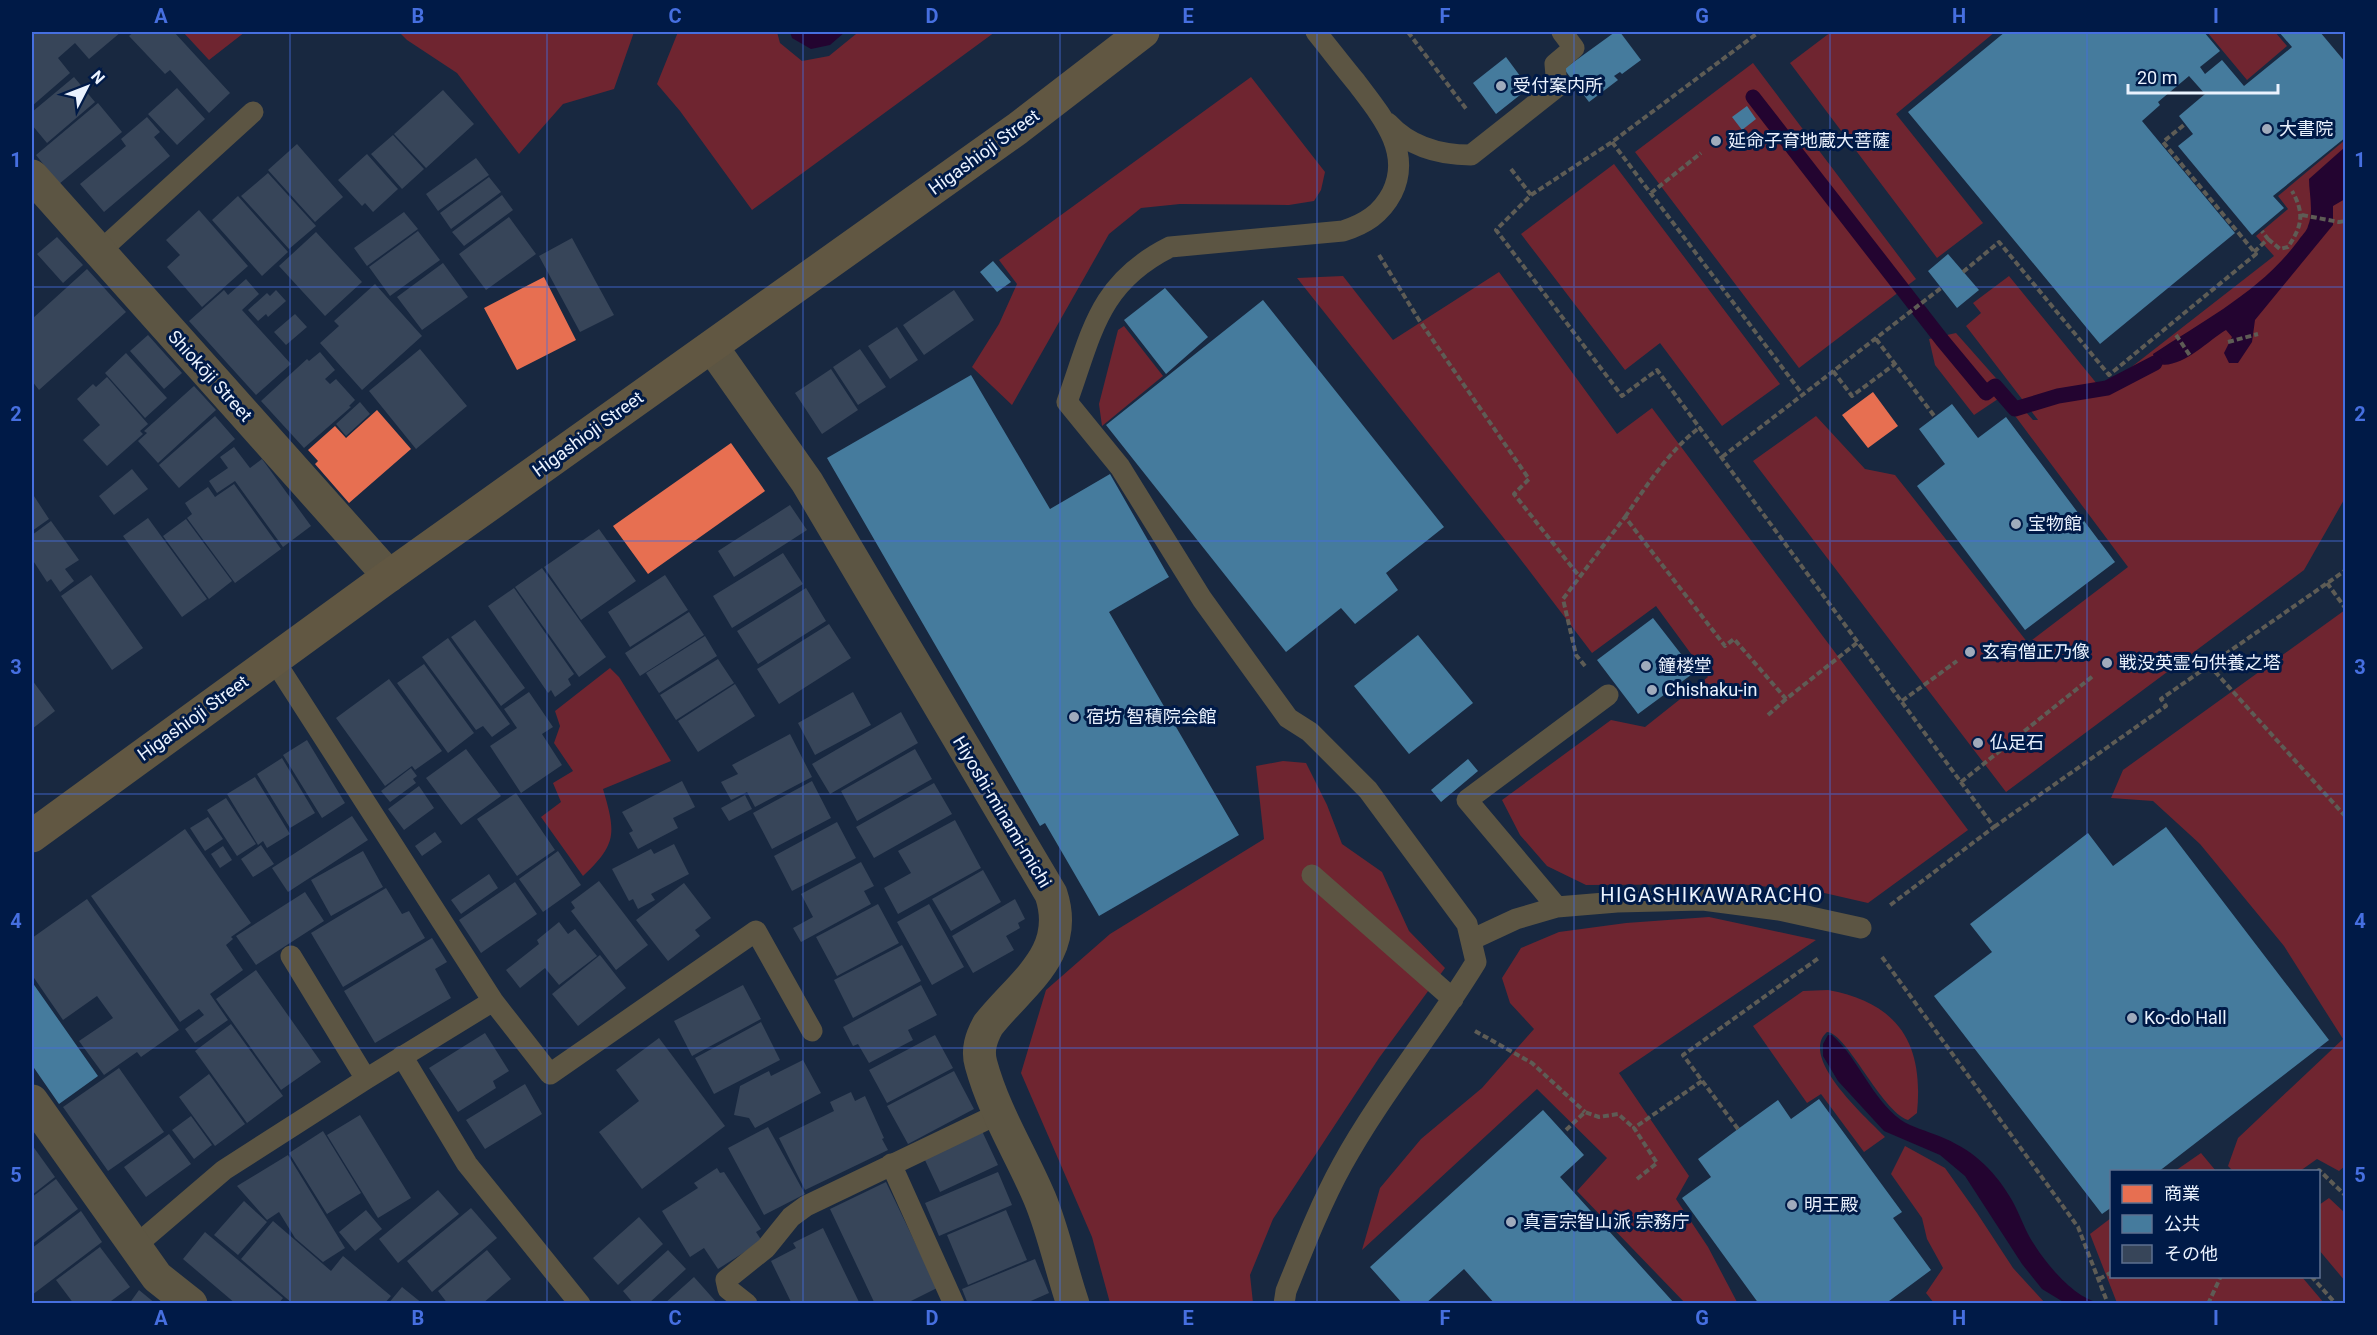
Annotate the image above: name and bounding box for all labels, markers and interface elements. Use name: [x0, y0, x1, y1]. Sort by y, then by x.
text: A: [154, 4, 168, 28]
text: B: [412, 4, 424, 28]
text: C: [668, 4, 682, 28]
text: D: [926, 4, 939, 28]
text: E: [1182, 4, 1194, 28]
text: F: [1440, 4, 1451, 28]
text: G: [1695, 4, 1709, 28]
text: H: [1952, 4, 1966, 28]
text: I: [2213, 4, 2219, 28]
north arrow: [57, 57, 117, 117]
scale bar: [2128, 57, 2278, 95]
text: N: [87, 67, 109, 88]
text: 20 m: [2137, 67, 2177, 88]
place label: 受付案内所: [1513, 75, 1603, 96]
marker: 受付案内所: [1494, 79, 1508, 93]
street label: Higashioji Street: [924, 104, 1043, 199]
place label: 大書院: [2279, 118, 2333, 139]
marker: 大書院: [2260, 122, 2274, 136]
place label: 延命子育地蔵大菩薩: [1728, 130, 1890, 151]
marker: 延命子育地蔵大菩薩: [1709, 134, 1723, 148]
text: 1: [10, 148, 22, 172]
text: 1: [2354, 148, 2366, 172]
street label: Shiokōji Street: [164, 326, 257, 426]
street label: Higashioji Street: [528, 386, 647, 481]
text: 2: [10, 402, 22, 426]
text: 2: [2354, 402, 2366, 426]
place label: 宝物館: [2028, 513, 2082, 534]
marker: 宝物館: [2009, 517, 2023, 531]
place label: 玄宥僧正乃像: [1982, 641, 2090, 662]
marker: 玄宥僧正乃像: [1963, 645, 1977, 659]
place label: 戦没英霊句供養之塔: [2119, 652, 2281, 673]
text: 3: [10, 655, 22, 679]
place label: 鐘楼堂: [1658, 655, 1712, 676]
text: 3: [2354, 655, 2366, 679]
marker: 戦没英霊句供養之塔: [2100, 656, 2114, 670]
marker: 鐘楼堂: [1639, 659, 1653, 673]
street label: Higashioji Street: [133, 670, 252, 765]
place label: Chishaku-in: [1664, 679, 1757, 700]
marker: Chishaku-in: [1645, 683, 1659, 697]
place label: 宿坊 智積院会館: [1086, 706, 1216, 727]
marker: 宿坊 智積院会館: [1067, 710, 1081, 724]
street label: Hiyoshi-minami-michi: [949, 732, 1056, 891]
place label: 仏足石: [1990, 732, 2044, 753]
marker: 仏足石: [1971, 736, 1985, 750]
district label: HIGASHIKAWARACHO: [1600, 883, 1824, 907]
text: 4: [10, 909, 22, 933]
text: 4: [2354, 909, 2366, 933]
place label: Ko-do Hall: [2144, 1007, 2227, 1028]
marker: Ko-do Hall: [2125, 1011, 2139, 1025]
text: 5: [10, 1163, 22, 1187]
text: 5: [2354, 1163, 2366, 1187]
legend: [2110, 1170, 2320, 1278]
text: 商業: [2164, 1183, 2200, 1204]
place label: 明王殿: [1804, 1194, 1858, 1215]
marker: 明王殿: [1785, 1198, 1799, 1212]
place label: 真言宗智山派 宗務庁: [1523, 1211, 1689, 1232]
text: 公共: [2164, 1213, 2200, 1234]
marker: 真言宗智山派 宗務庁: [1504, 1215, 1518, 1229]
text: その他: [2164, 1243, 2218, 1264]
text: A: [154, 1306, 168, 1330]
text: B: [412, 1306, 424, 1330]
text: C: [668, 1306, 682, 1330]
text: D: [926, 1306, 939, 1330]
text: E: [1182, 1306, 1194, 1330]
text: F: [1440, 1306, 1451, 1330]
text: G: [1695, 1306, 1709, 1330]
text: H: [1952, 1306, 1966, 1330]
text: I: [2213, 1306, 2219, 1330]

